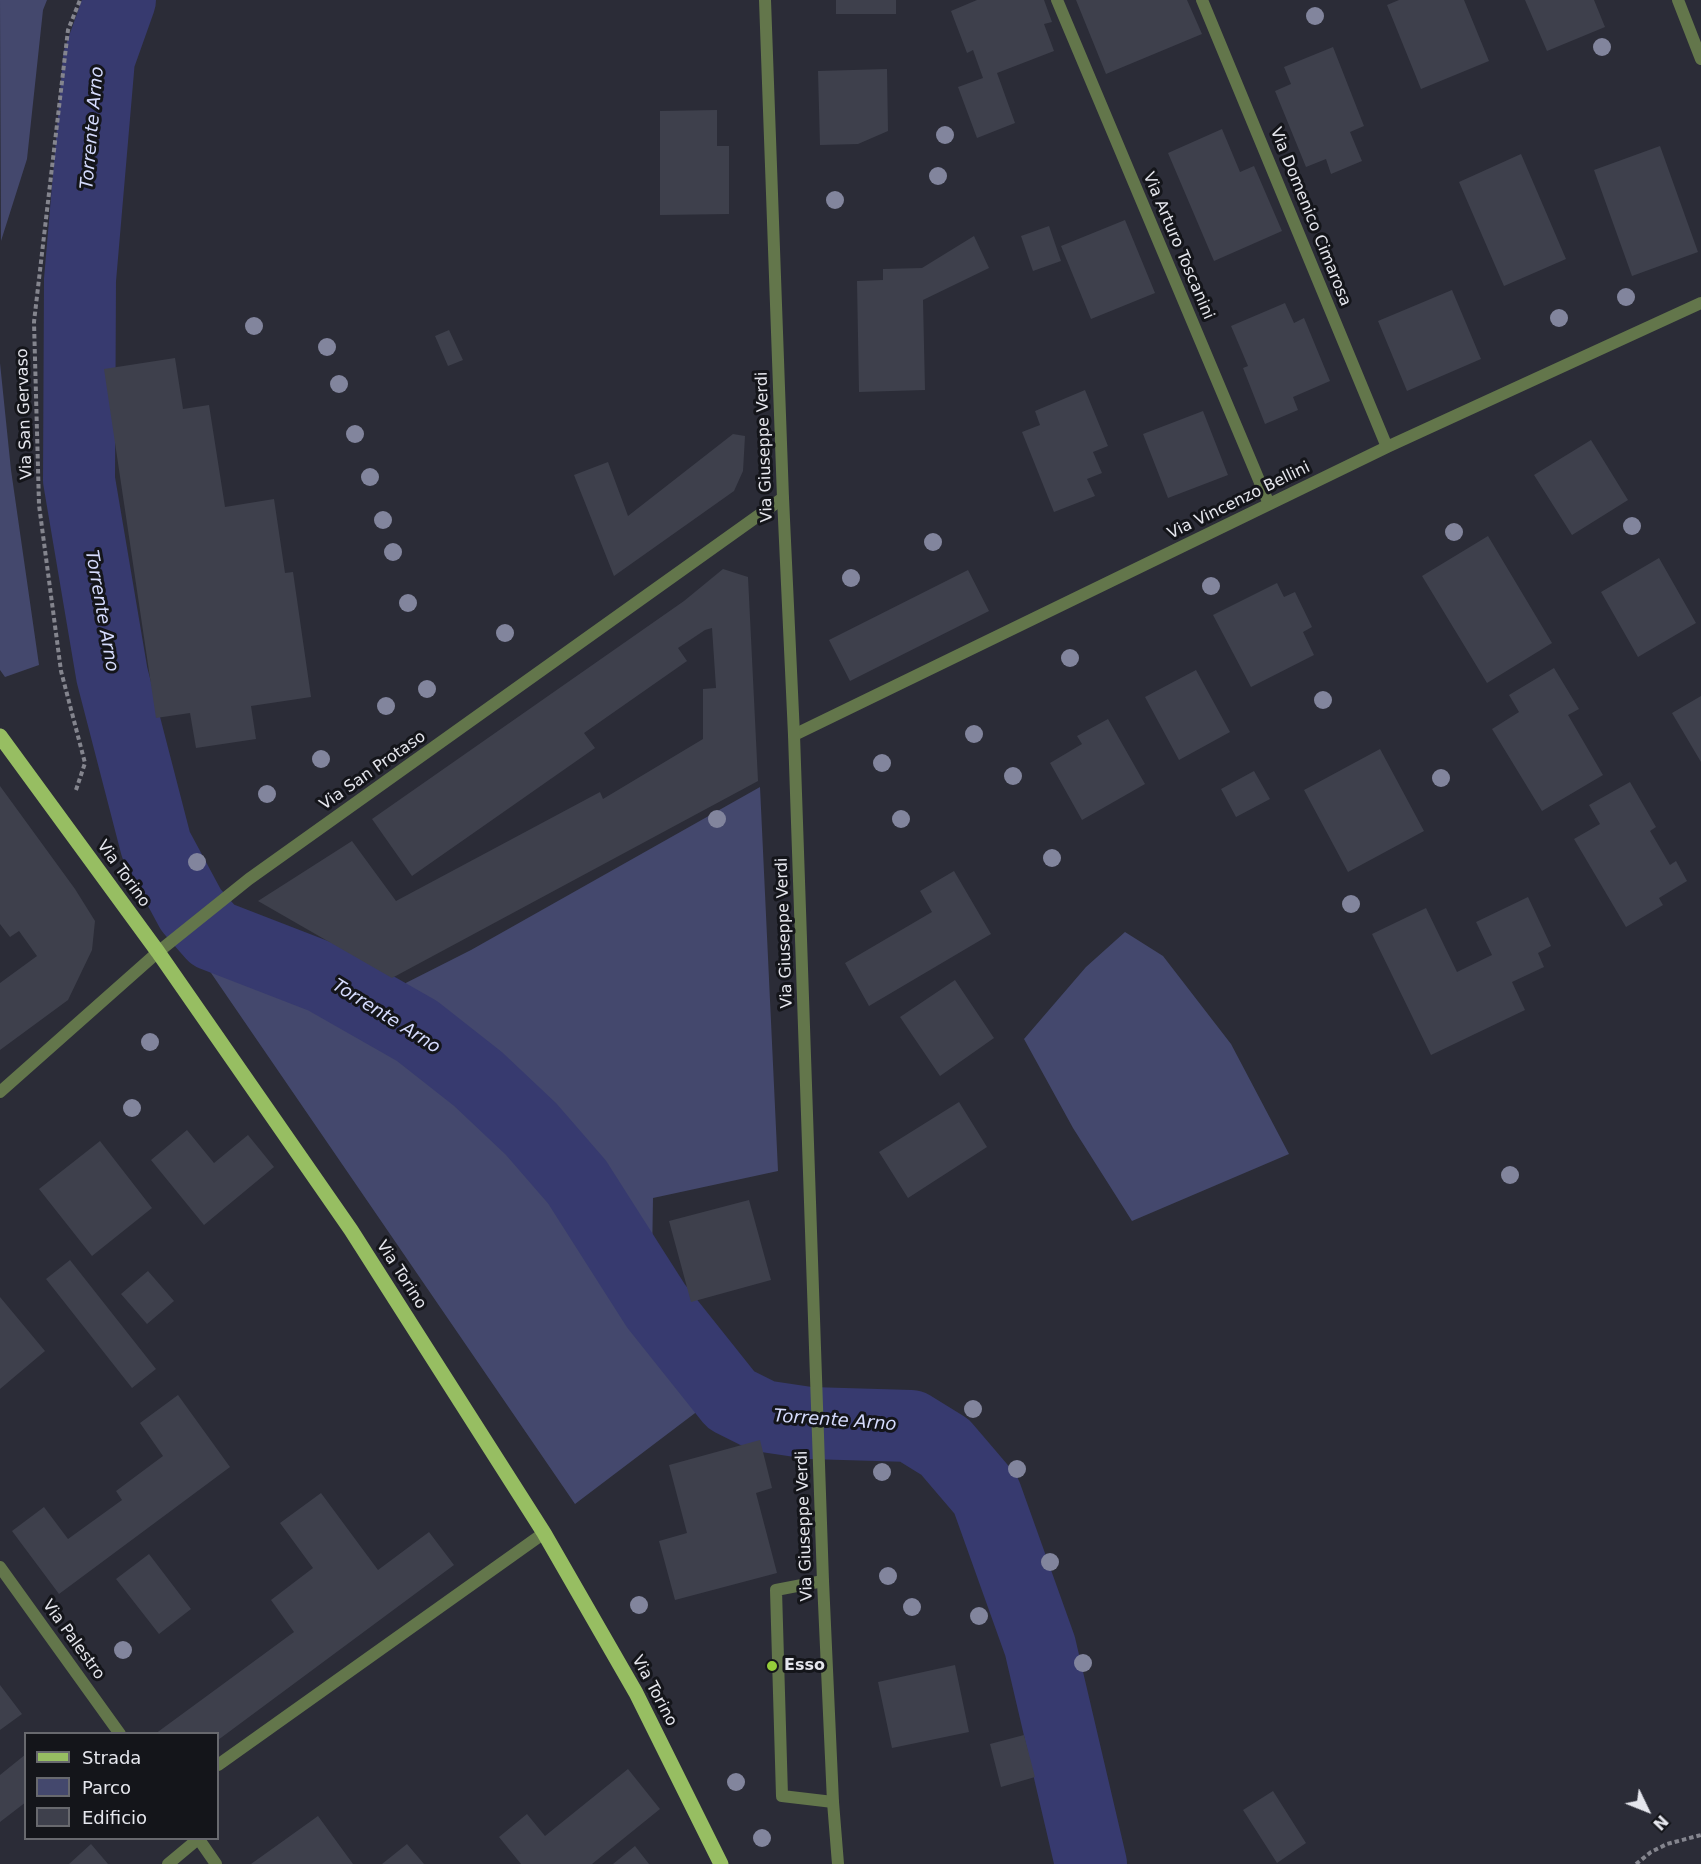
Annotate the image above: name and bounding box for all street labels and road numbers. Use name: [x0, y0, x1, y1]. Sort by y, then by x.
street label: Via Domenico Cimarosa: [1265, 125, 1355, 309]
street label: Via Arturo Toscanini: [1138, 170, 1218, 322]
street label: Via San Gervaso: [13, 348, 37, 480]
street label: Via Giuseppe Verdi: [753, 371, 777, 523]
street label: Via Vincenzo Bellini: [1165, 458, 1313, 544]
street label: Via San Protaso: [316, 727, 430, 815]
street label: Via Torino: [92, 837, 154, 911]
street label: Via Giuseppe Verdi: [773, 857, 797, 1009]
street label: Via Torino: [372, 1237, 430, 1313]
street label: Via Giuseppe Verdi: [793, 1450, 817, 1602]
street label: Via Palestro: [38, 1597, 108, 1683]
street label: Via Torino: [627, 1652, 681, 1730]

